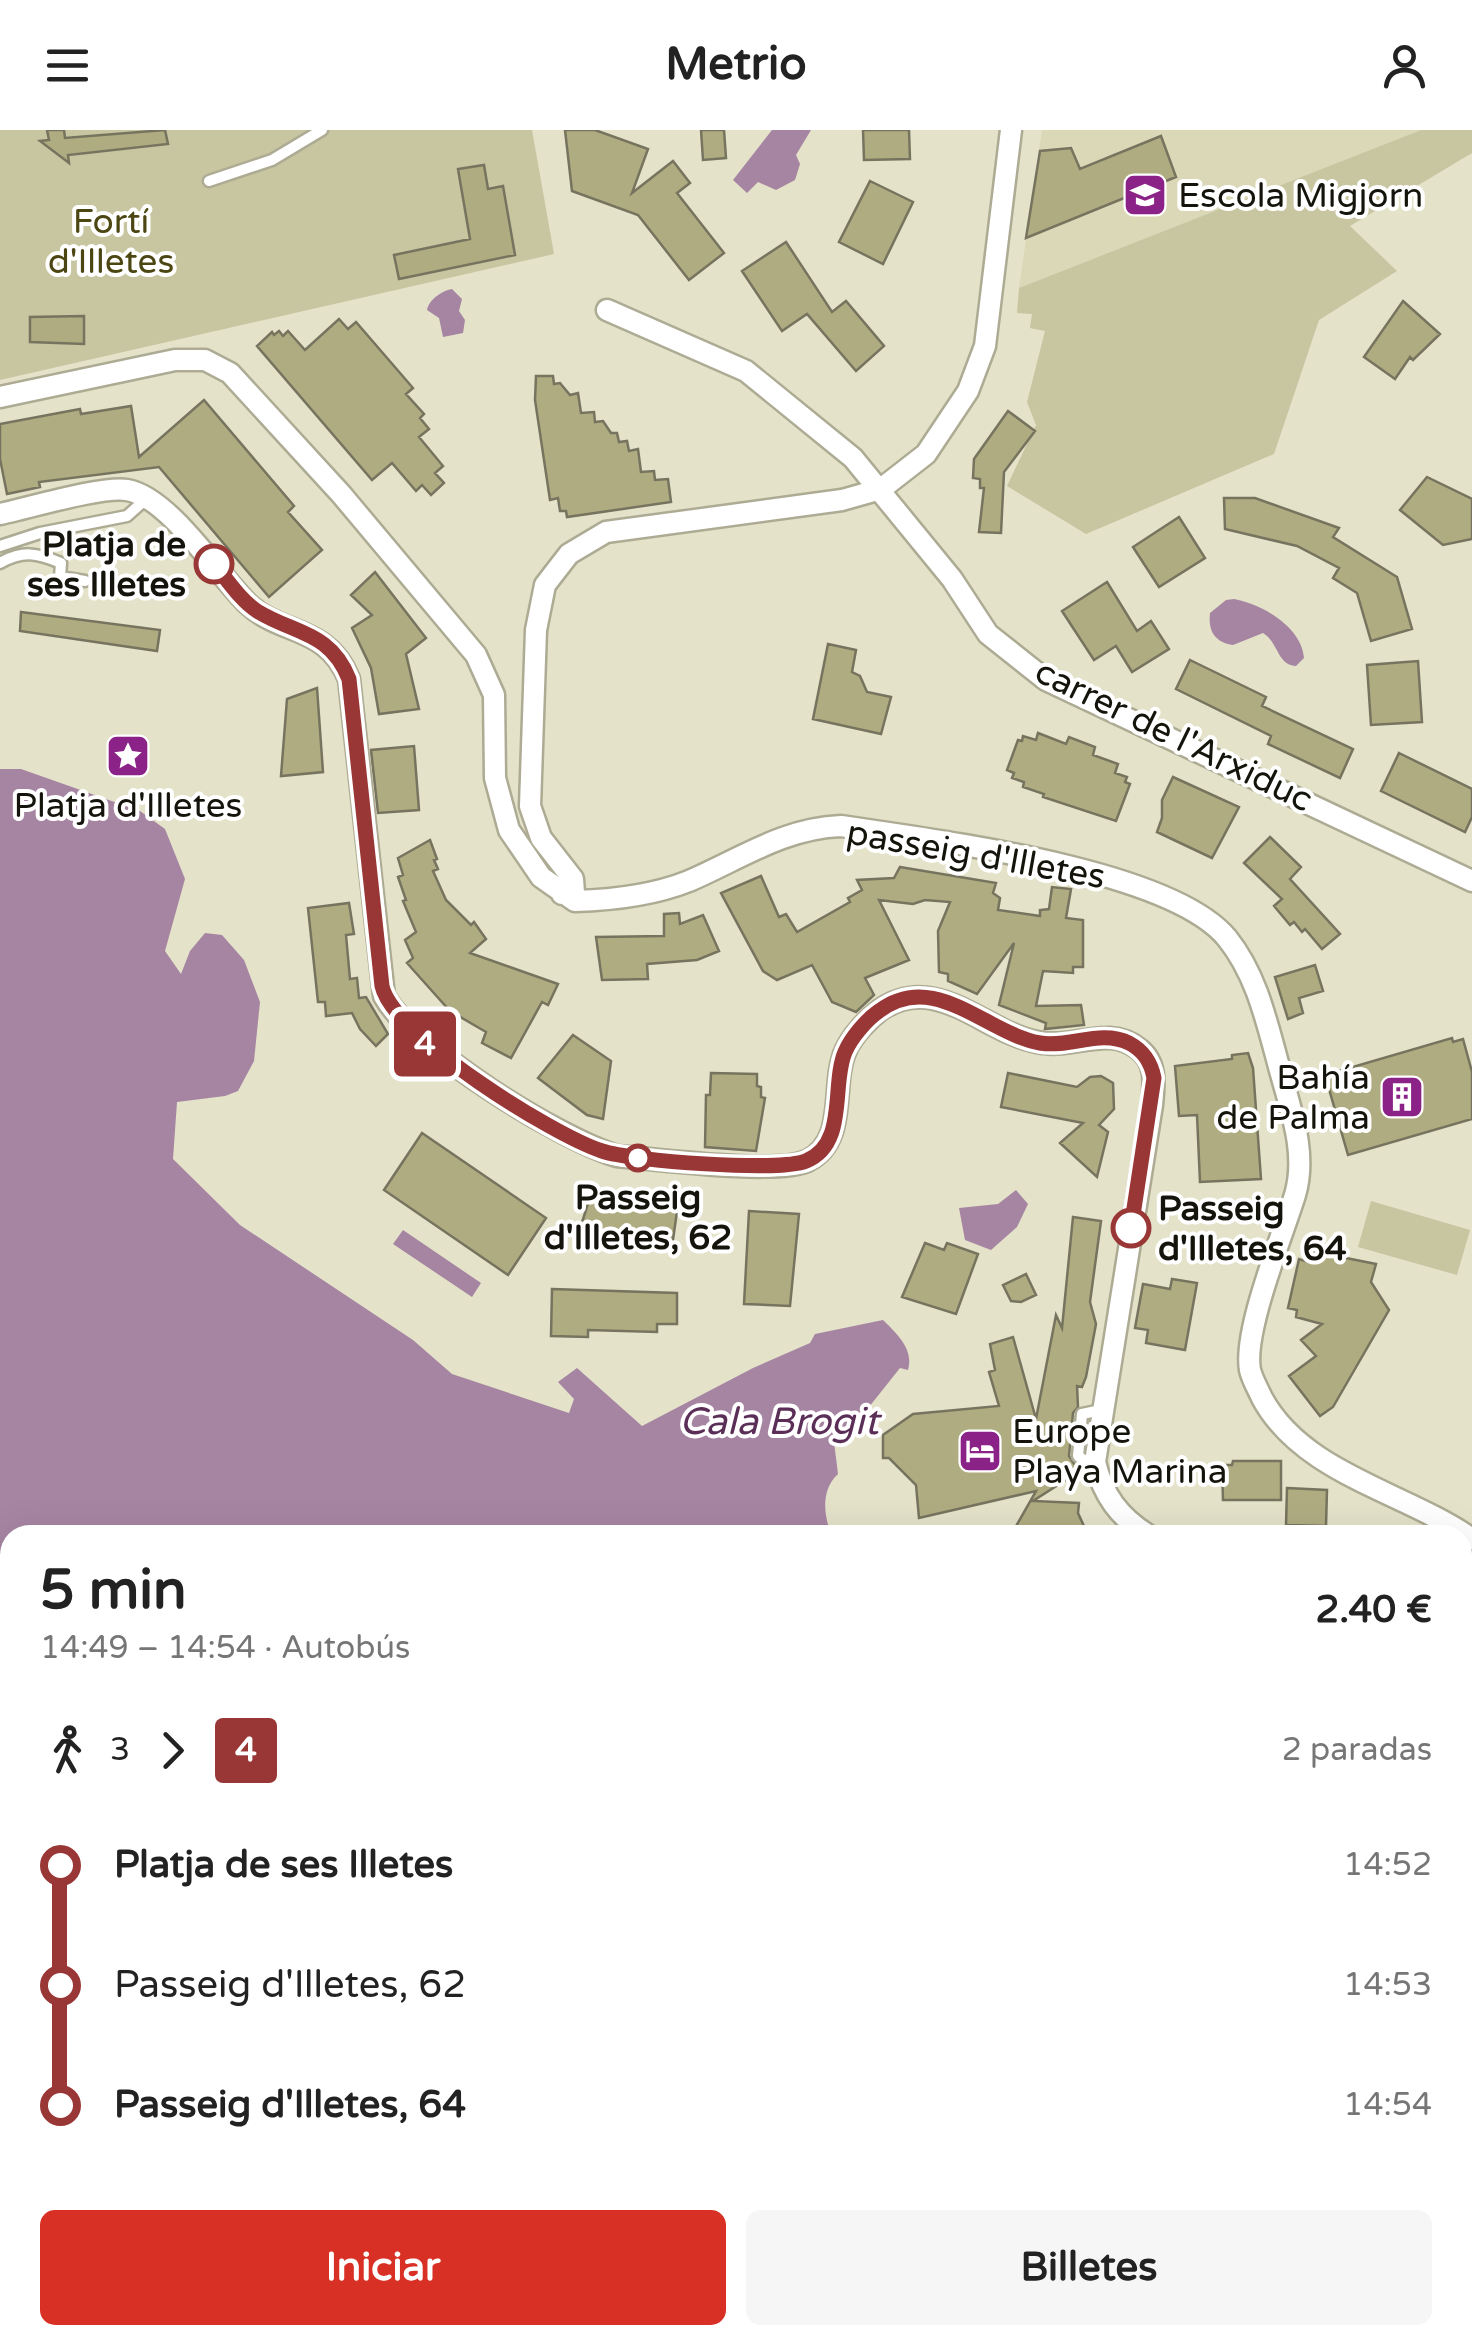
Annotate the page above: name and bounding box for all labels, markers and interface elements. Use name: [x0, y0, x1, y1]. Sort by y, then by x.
icon: menu: [40, 38, 95, 93]
text: Metrio: [665, 38, 807, 92]
icon: person: [1377, 38, 1432, 93]
school or university icon: Escola Migjorn: [1122, 172, 1168, 218]
place label: Escola Migjorn: [1178, 175, 1423, 217]
park label: Fortí d'Illetes: [48, 201, 174, 283]
place label: Platja de ses Illetes: [27, 524, 186, 606]
marker: Platja de ses Illetes: [195, 545, 233, 583]
street label: carrer de l'Arxiduc: [1028, 651, 1319, 821]
place icon: Platja d'Illetes: [105, 733, 151, 779]
place label: Platja d'Illetes: [14, 785, 242, 827]
street label: passeig d'Illetes: [843, 812, 1108, 898]
line badge: 4: [392, 1012, 458, 1076]
text: 4: [414, 1023, 436, 1065]
place label: Bahía de Palma: [1216, 1057, 1370, 1139]
building icon: Bahía de Palma: [1379, 1074, 1425, 1120]
marker: Passeig d'Illetes, 62: [625, 1145, 651, 1171]
place label: Passeig d'Illetes, 62: [544, 1177, 732, 1259]
place label: Passeig d'Illetes, 64: [1158, 1188, 1347, 1270]
marker: Passeig d'Illetes, 64: [1112, 1209, 1150, 1247]
water label: Cala Brogit: [679, 1399, 883, 1445]
place label: Europe Playa Marina: [1012, 1411, 1227, 1493]
hotel icon: Europe Playa Marina: [957, 1428, 1003, 1474]
text: 5 min: [40, 1558, 187, 1624]
text: 2.40 €: [1315, 1587, 1432, 1633]
text: 14:49 – 14:54 · Autobús: [40, 1629, 410, 1667]
icon: walk: [40, 1723, 95, 1778]
icon: forward: [145, 1723, 200, 1778]
text: 4: [235, 1729, 257, 1771]
text: 3: [110, 1731, 130, 1769]
text: 2 paradas: [1282, 1731, 1432, 1769]
text: Platja de ses Illetes: [114, 1842, 453, 1888]
text: 14:52: [1343, 1846, 1432, 1884]
text: Passeig d'Illetes, 62: [114, 1962, 466, 2008]
text: 14:53: [1343, 1966, 1432, 2004]
text: Passeig d'Illetes, 64: [114, 2082, 466, 2128]
text: 14:54: [1343, 2086, 1432, 2124]
button: Iniciar: [40, 2210, 726, 2325]
button: Billetes: [746, 2210, 1432, 2325]

